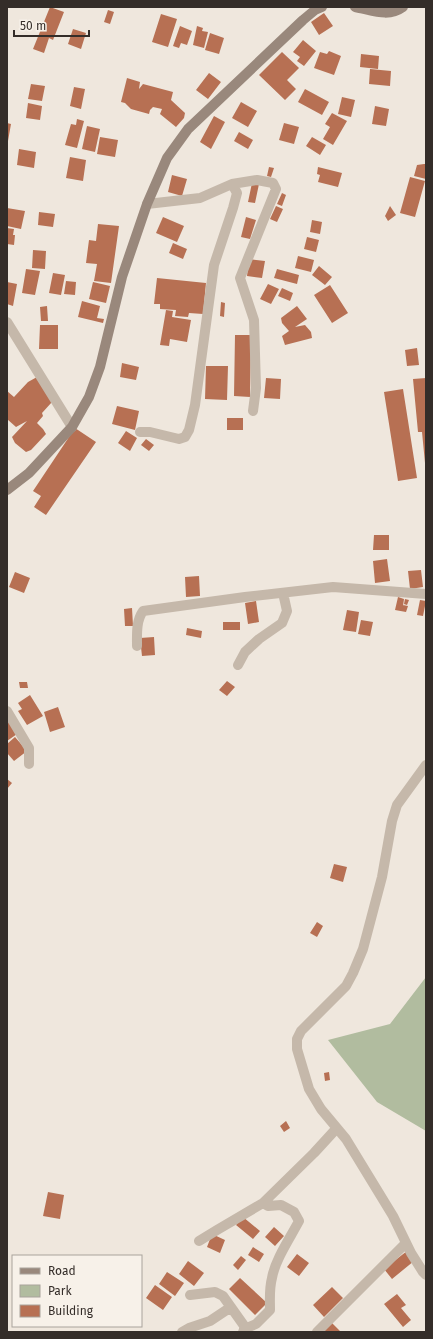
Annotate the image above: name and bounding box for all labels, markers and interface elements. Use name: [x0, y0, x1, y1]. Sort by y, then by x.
scale bar: [14, 12, 89, 38]
text: 50 m: [20, 19, 46, 33]
legend: [12, 1255, 142, 1327]
text: Road: [48, 1264, 76, 1278]
text: Park: [48, 1284, 72, 1298]
text: Building: [48, 1304, 94, 1318]

